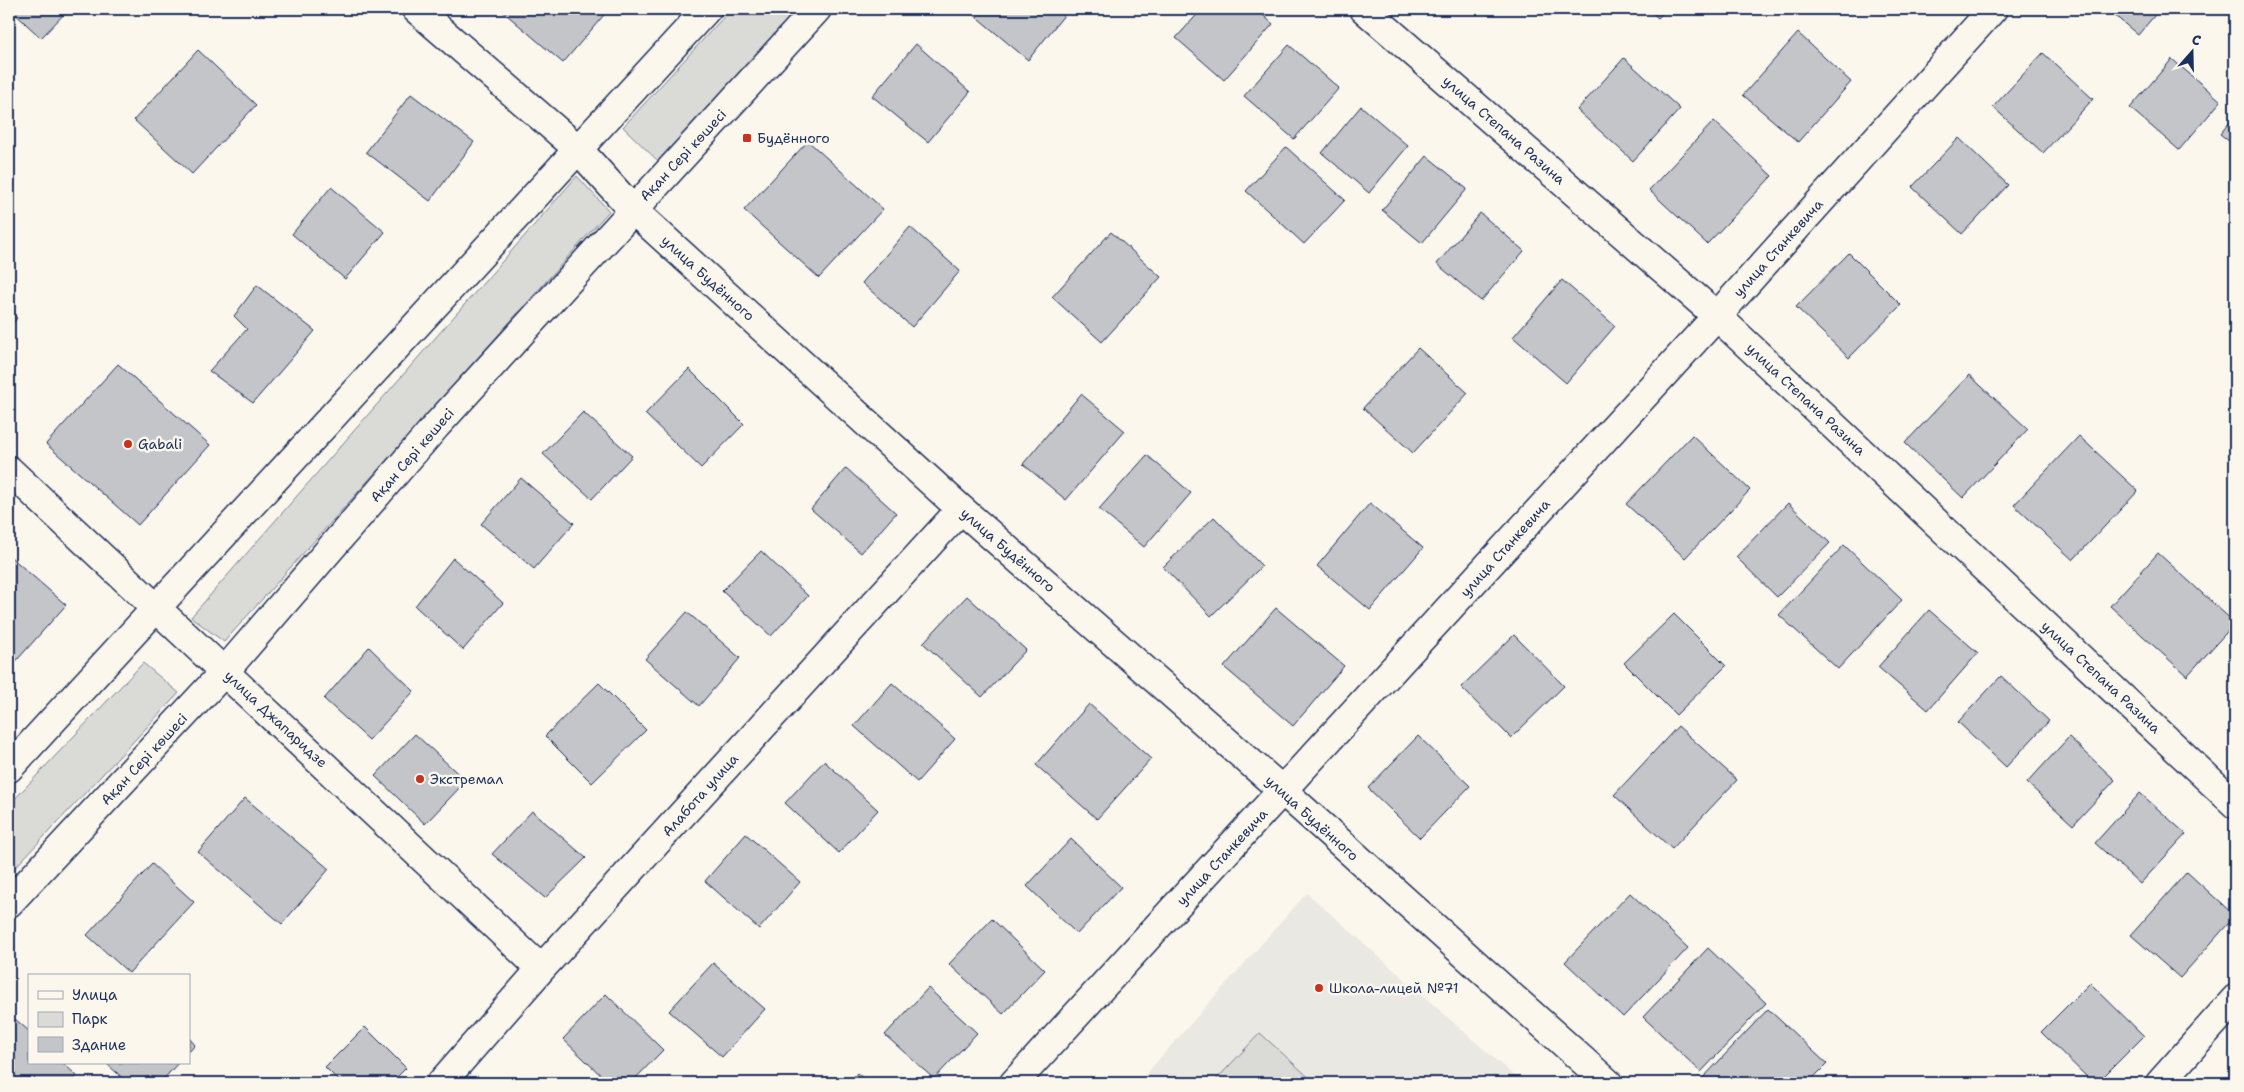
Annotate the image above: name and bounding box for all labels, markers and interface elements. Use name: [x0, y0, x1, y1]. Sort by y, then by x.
north arrow: [2166, 28, 2216, 78]
text: С: [2189, 30, 2204, 50]
street label: улица Степана Разина: [1439, 72, 1569, 188]
street label: Ақан Сері көшесі: [636, 105, 730, 205]
place label: Будённого: [757, 129, 830, 147]
marker: Будённого: [741, 132, 753, 144]
street label: улица Станкевича: [1729, 195, 1827, 301]
street label: улица Будённого: [658, 231, 758, 325]
street label: улица Степана Разина: [1743, 339, 1870, 459]
street label: Ақан Сері көшесі: [366, 404, 458, 506]
place label: Gabali: [138, 435, 182, 453]
marker: Gabali: [122, 438, 134, 450]
street label: улица Станкевича: [1456, 495, 1554, 601]
street label: улица Будённого: [957, 504, 1059, 596]
street label: улица Степана Разина: [2038, 617, 2165, 737]
street label: улица Джапаридзе: [221, 667, 331, 771]
street label: Ақан Сері көшесі: [97, 709, 191, 809]
street label: Алабота улица: [658, 750, 742, 840]
place label: Экстремал: [430, 770, 503, 788]
street label: улица Будённого: [1262, 771, 1362, 865]
marker: Экстремал: [414, 773, 426, 785]
street label: улица Станкевича: [1173, 805, 1272, 909]
legend: [28, 974, 190, 1064]
place label: Школа-лицей №71: [1329, 979, 1459, 997]
marker: Школа-лицей №71: [1313, 982, 1325, 994]
text: Улица: [72, 985, 118, 1005]
text: Парк: [72, 1009, 108, 1029]
text: Здание: [72, 1035, 126, 1055]

